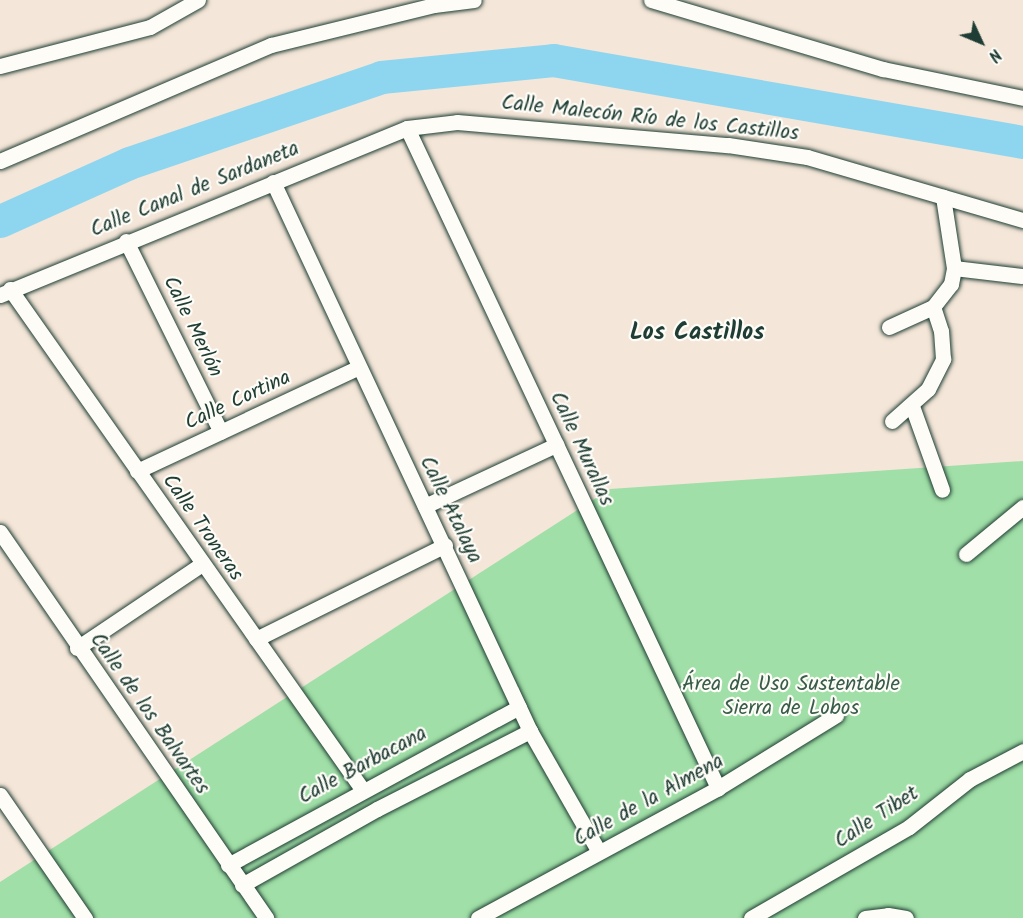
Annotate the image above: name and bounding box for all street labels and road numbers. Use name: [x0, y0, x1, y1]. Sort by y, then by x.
street label: Calle Malecón Río de los Castillos: [500, 91, 800, 147]
street label: Calle Canal de Sardaneta: [87, 137, 303, 243]
street label: Calle Merlón: [157, 272, 227, 382]
street label: Calle Cortina: [181, 366, 295, 436]
street label: Calle Murallas: [544, 388, 618, 510]
street label: Calle Atalaya: [413, 452, 487, 568]
street label: Calle Troneras: [156, 470, 248, 586]
street label: Calle de los Balvartes: [84, 628, 214, 800]
street label: Calle Barbacana: [294, 722, 432, 810]
street label: Calle de la Almena: [570, 749, 728, 853]
street label: Calle Tibet: [830, 781, 924, 855]

